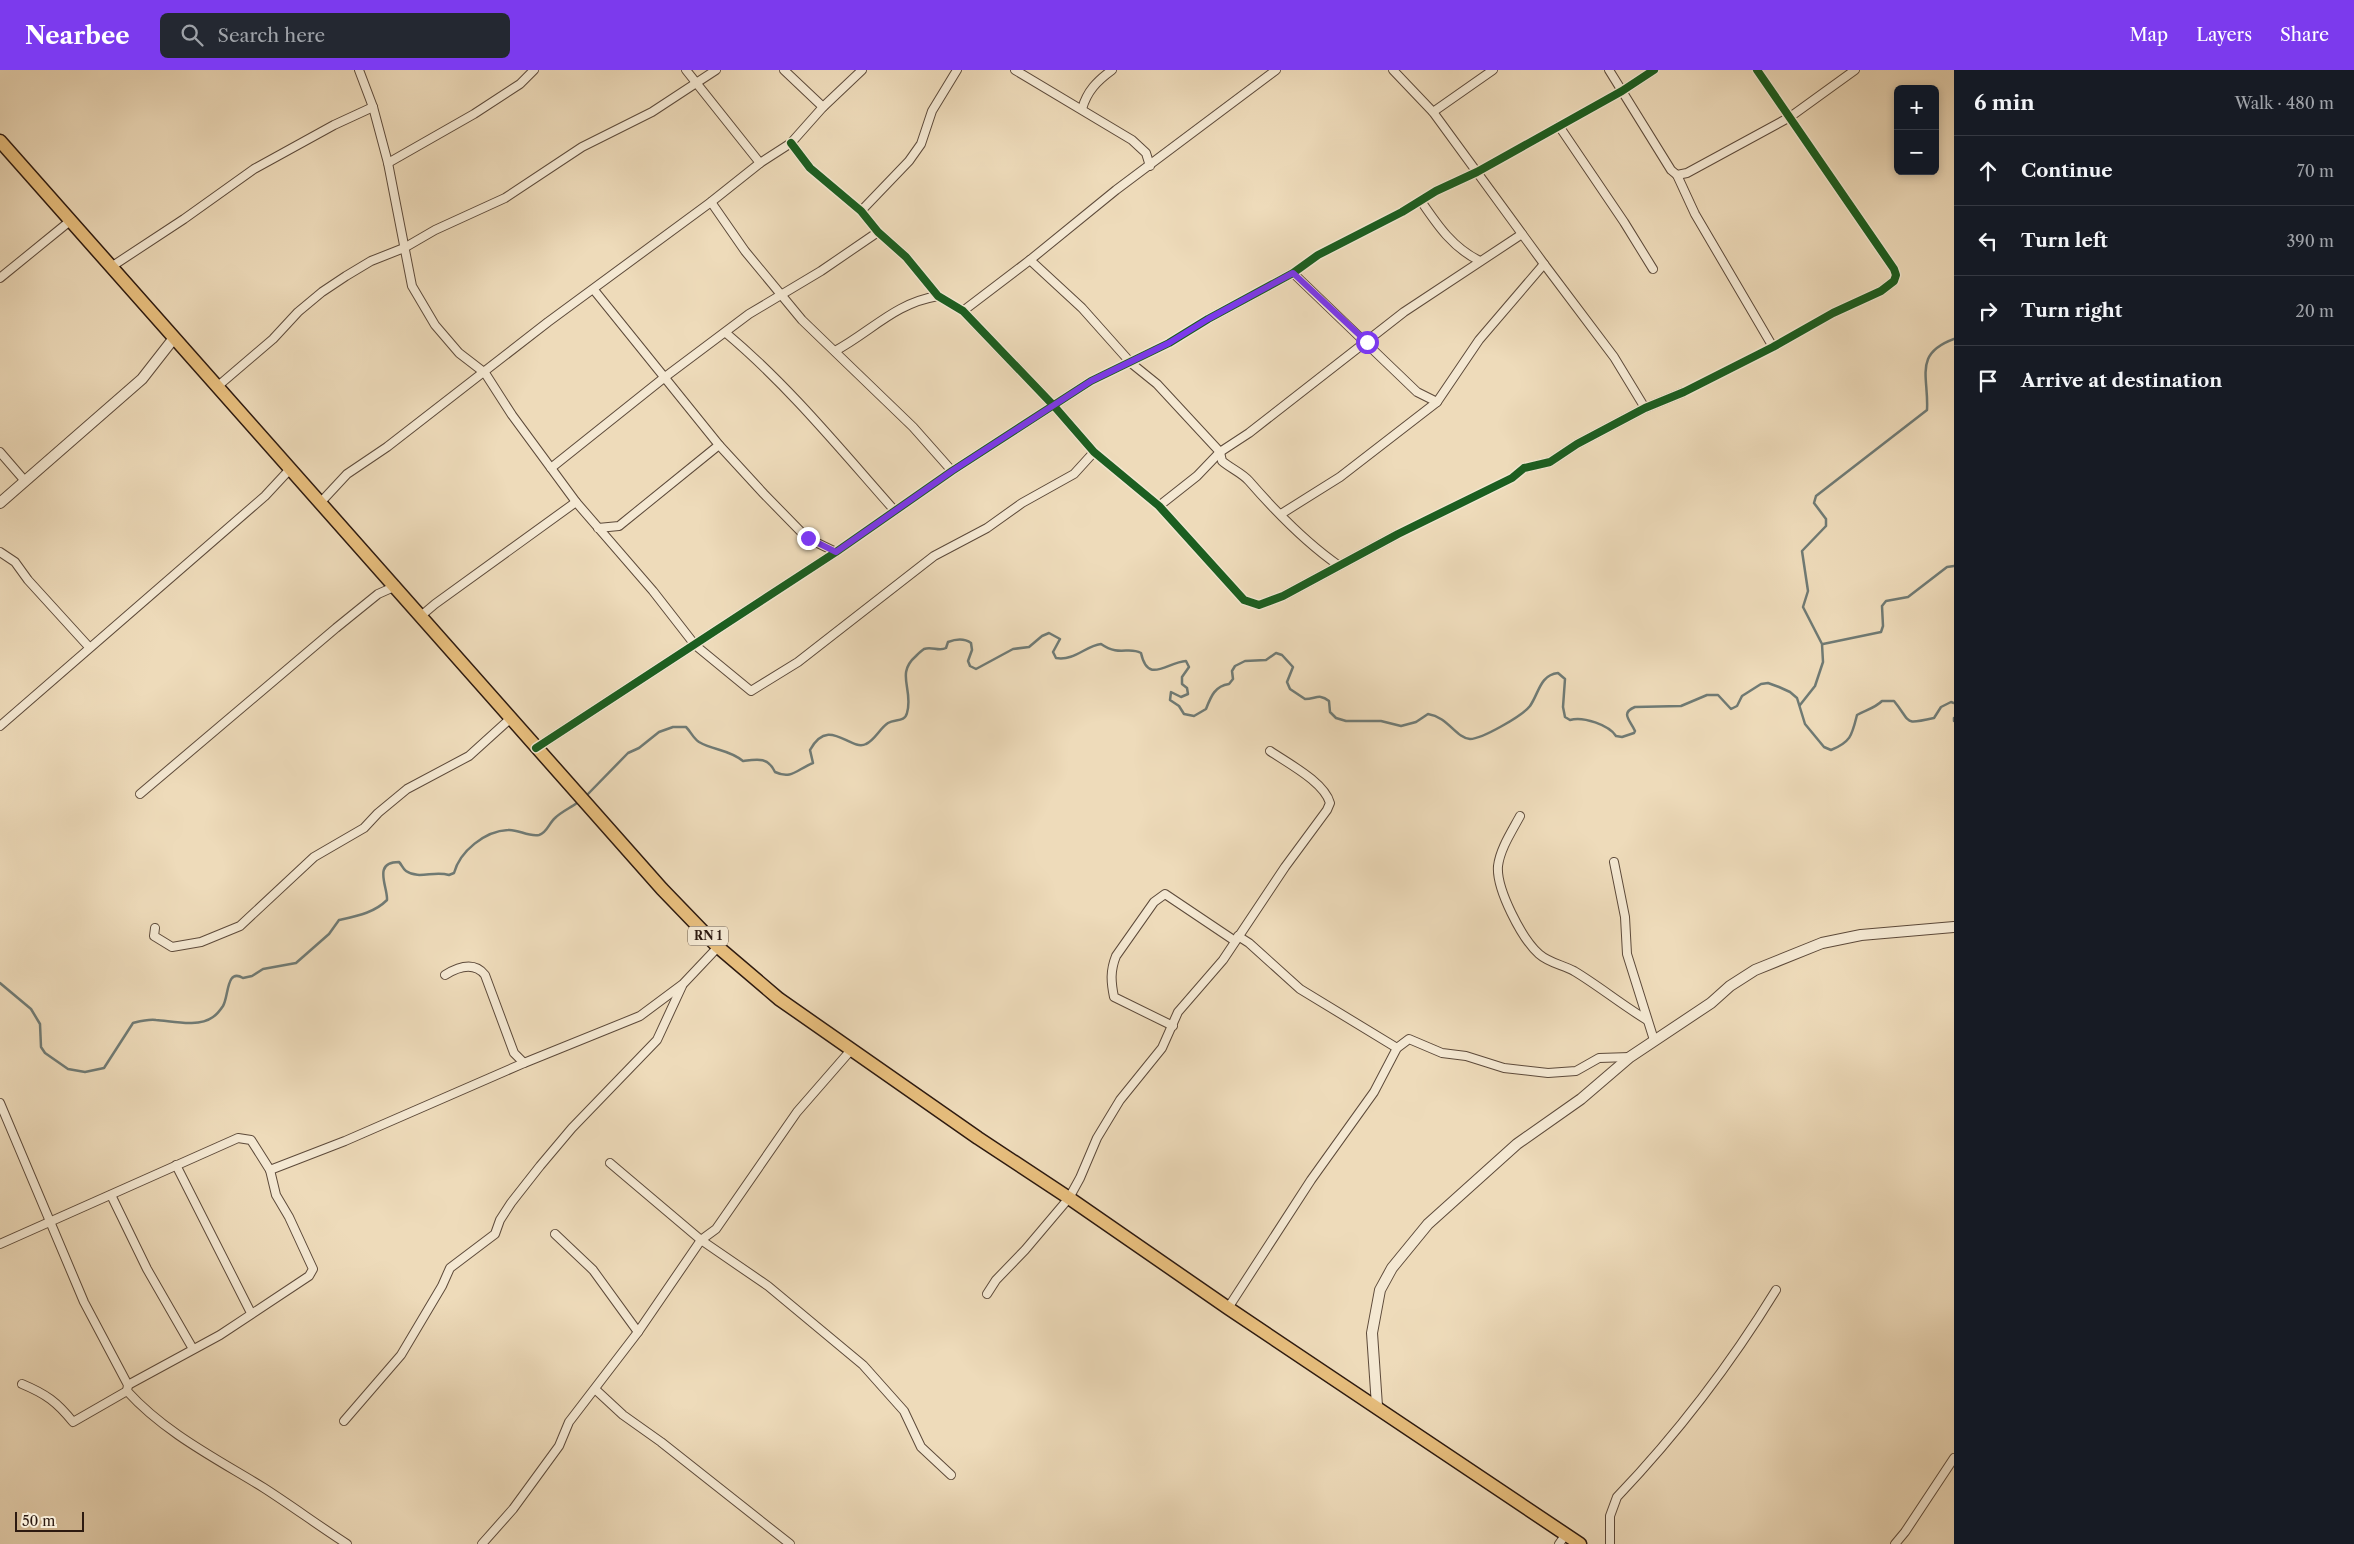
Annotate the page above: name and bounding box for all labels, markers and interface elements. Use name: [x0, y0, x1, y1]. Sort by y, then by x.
search box: [160, 13, 510, 58]
text: Nearbee: [25, 21, 130, 50]
icon: search: [178, 21, 206, 49]
text: Search here: [218, 24, 325, 47]
text: Map: [2130, 24, 2168, 46]
text: Layers: [2196, 24, 2252, 46]
text: Share: [2280, 24, 2329, 46]
map controls: [1894, 85, 1939, 175]
button: +: [1894, 85, 1939, 130]
text: 6 min: [1974, 90, 2035, 115]
text: Walk · 480 m: [2235, 93, 2334, 113]
button: −: [1894, 130, 1939, 175]
icon: ahead: [1974, 157, 2002, 185]
text: Continue: [2021, 159, 2113, 182]
text: 70 m: [2297, 161, 2334, 181]
icon: left: [1974, 227, 2002, 255]
text: Turn left: [2021, 229, 2108, 252]
text: 390 m: [2287, 231, 2334, 251]
icon: right: [1974, 297, 2002, 325]
text: Turn right: [2021, 299, 2122, 322]
text: 20 m: [2295, 301, 2334, 321]
route start: [1356, 331, 1379, 354]
icon: arrive: [1974, 367, 2002, 395]
text: Arrive at destination: [2021, 369, 2222, 392]
route end: [797, 527, 820, 550]
road number: RN 1: [688, 926, 728, 946]
scale bar: [15, 1509, 84, 1532]
text: 50 m: [22, 1512, 55, 1530]

